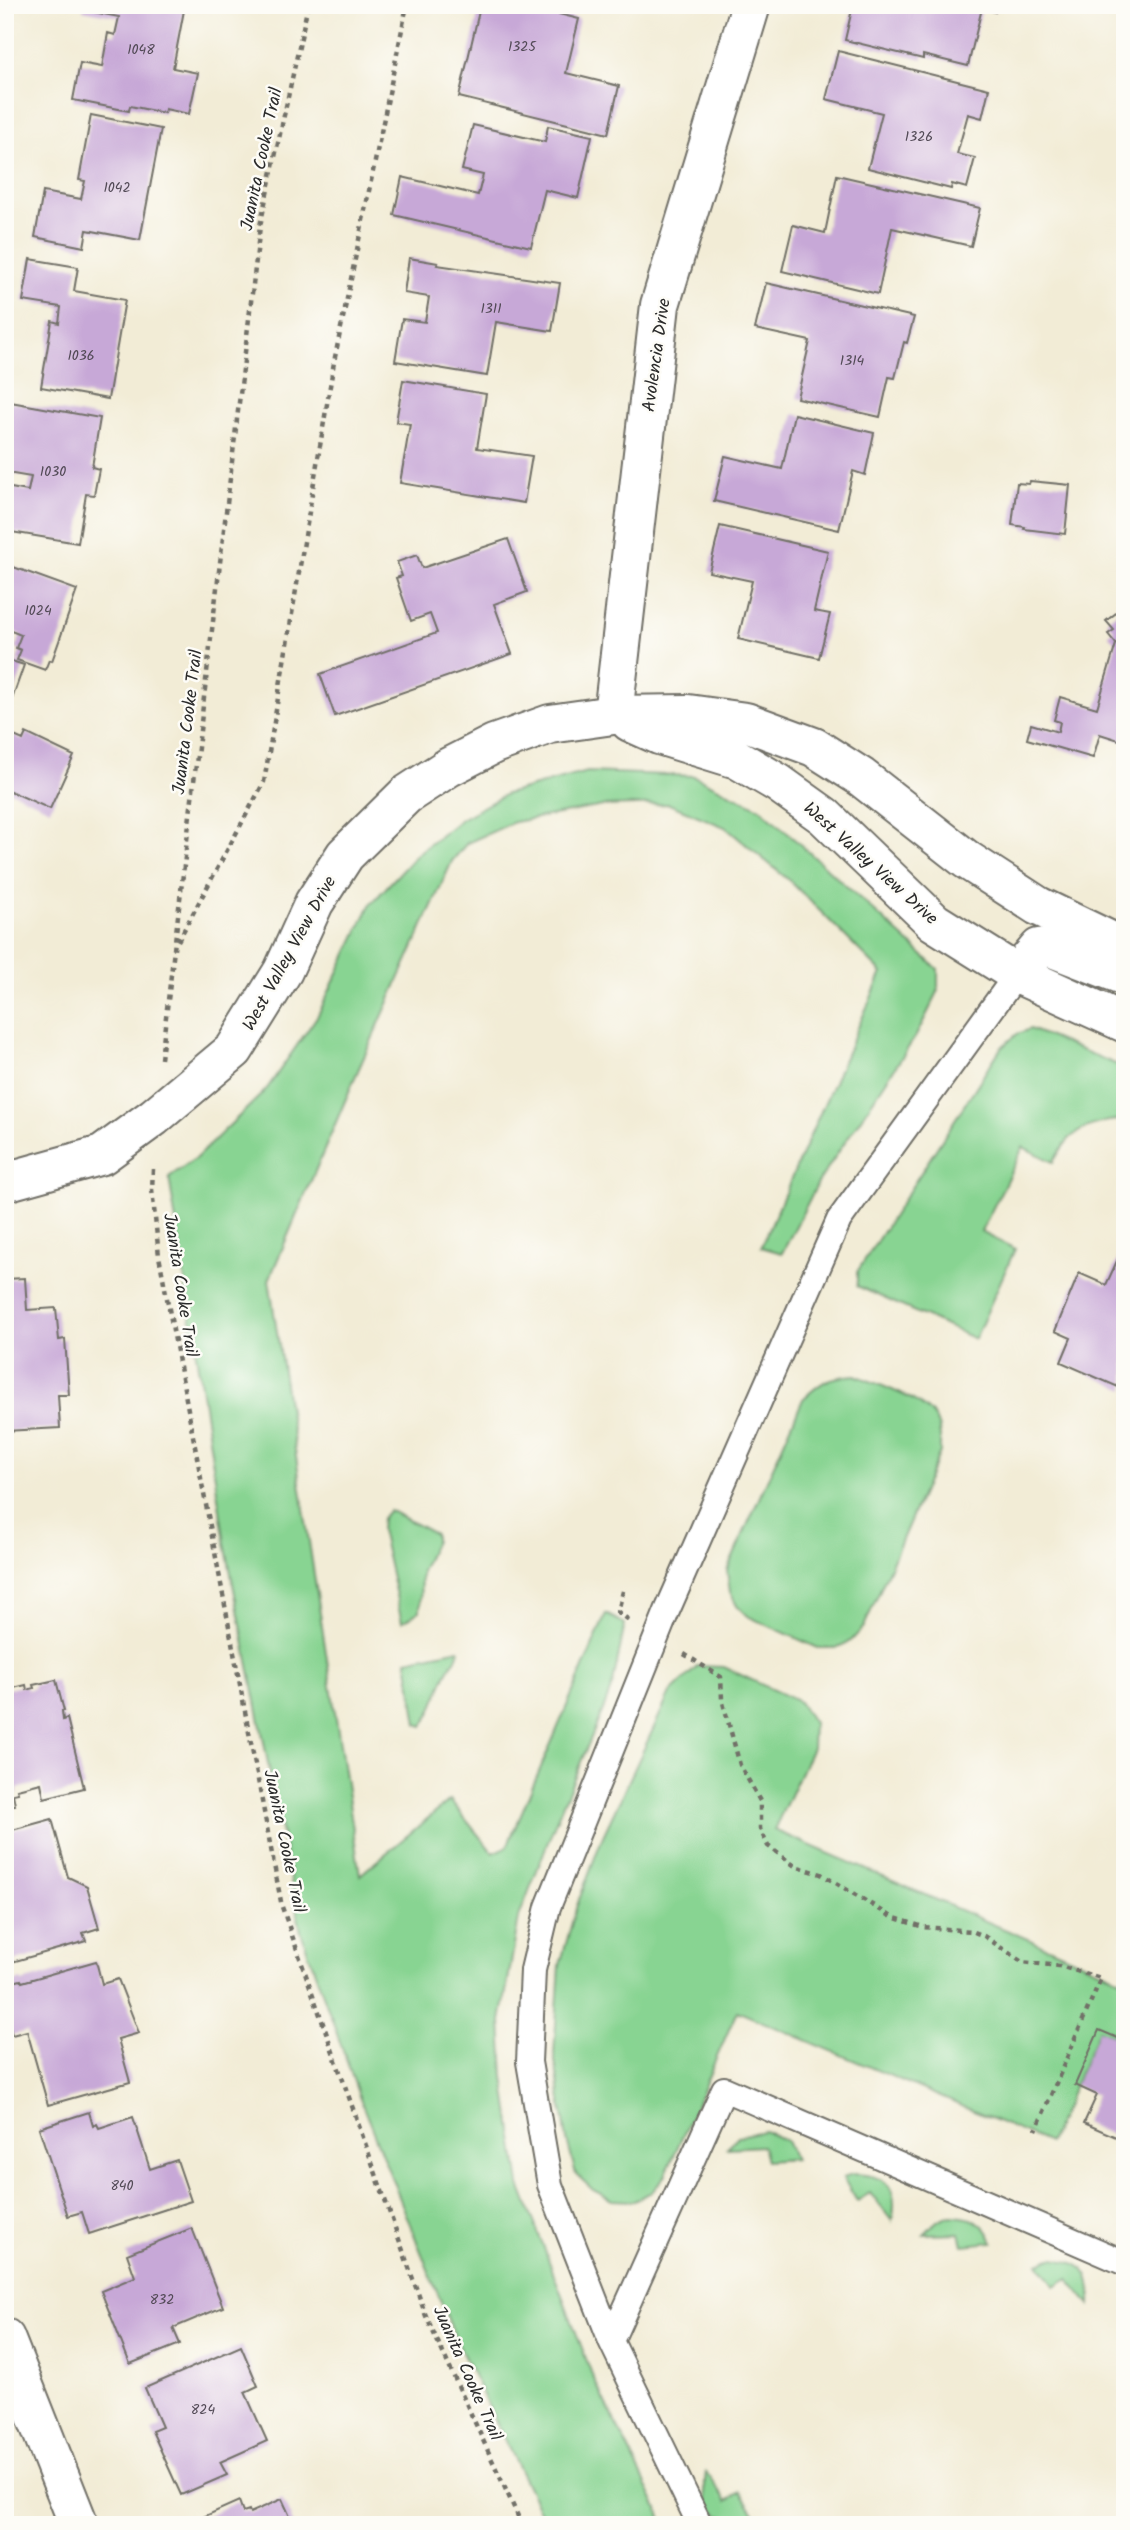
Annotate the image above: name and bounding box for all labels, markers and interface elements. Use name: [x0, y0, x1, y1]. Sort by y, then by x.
house number: 1325: [508, 36, 538, 58]
house number: 1048: [127, 39, 155, 61]
street label: Juanita Cooke Trail: [233, 85, 292, 234]
house number: 1326: [905, 126, 933, 148]
house number: 1042: [103, 177, 131, 199]
street label: Avolencia Drive: [635, 297, 680, 414]
house number: 1311: [480, 298, 502, 320]
house number: 1036: [67, 345, 95, 367]
house number: 1314: [840, 350, 865, 372]
house number: 1030: [40, 461, 66, 483]
house number: 1024: [24, 600, 52, 622]
street label: Juanita Cooke Trail: [165, 648, 212, 796]
street label: West Valley View Drive: [796, 795, 944, 933]
street label: West Valley View Drive: [236, 871, 345, 1037]
street label: Juanita Cooke Trail: [154, 1211, 205, 1360]
street label: Juanita Cooke Trail: [254, 1767, 313, 1916]
house number: 840: [110, 2175, 134, 2197]
house number: 832: [150, 2289, 174, 2311]
street label: Juanita Cooke Trail: [424, 2301, 510, 2447]
house number: 824: [191, 2399, 215, 2421]

